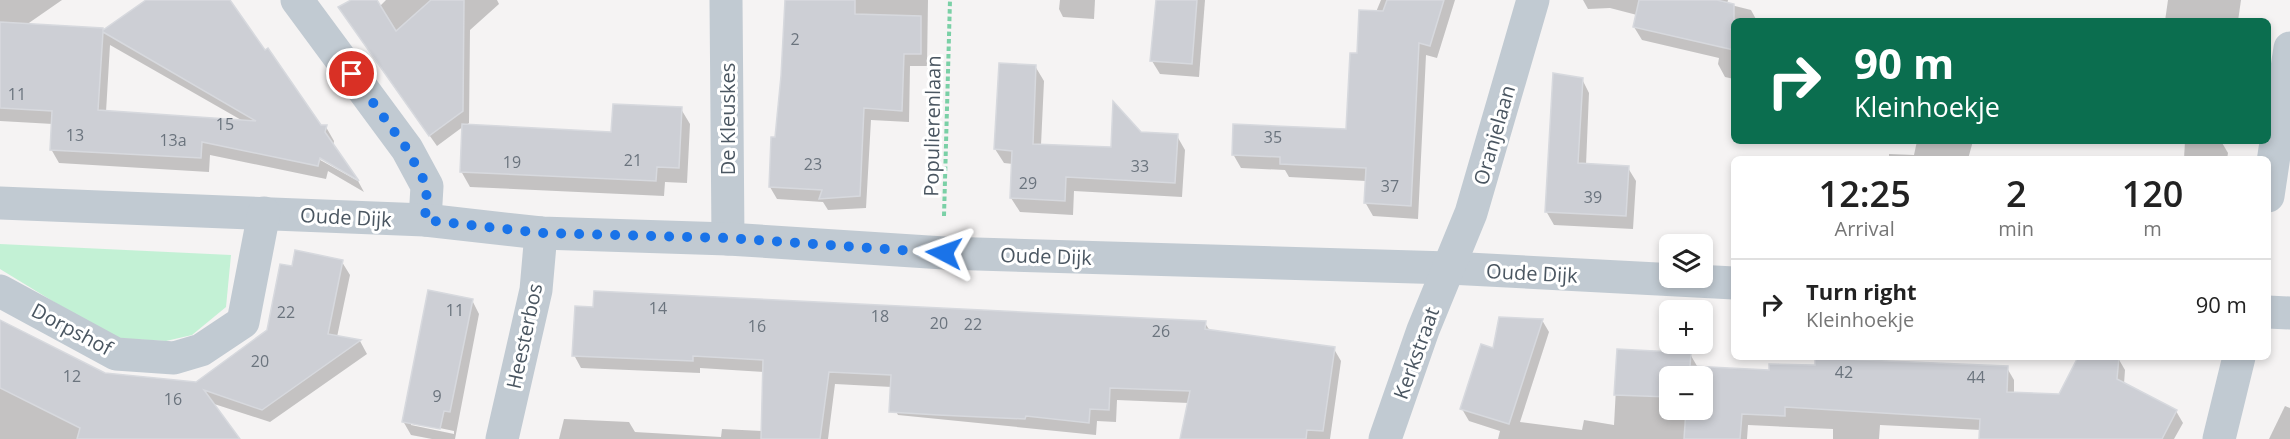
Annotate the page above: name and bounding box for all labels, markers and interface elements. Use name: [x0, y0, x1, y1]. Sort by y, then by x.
house number: 2: [790, 28, 800, 50]
text: 90 m: [1854, 34, 1954, 91]
icon: right: [1755, 42, 1833, 120]
pin: [326, 48, 377, 99]
street label: Populierenlaan: [917, 55, 947, 197]
icon: arrive: [335, 57, 368, 90]
street label: De Kleuskes: [714, 63, 741, 175]
street label: Oranjelaan: [1467, 82, 1521, 188]
house number: 11: [8, 83, 26, 105]
text: Kleinhoekje: [1854, 88, 2000, 125]
house number: 15: [216, 113, 234, 135]
house number: 13: [66, 124, 84, 146]
house number: 35: [1264, 126, 1282, 148]
house number: 13a: [159, 129, 187, 151]
house number: 21: [624, 149, 642, 171]
house number: 19: [503, 151, 521, 173]
house number: 23: [804, 153, 822, 175]
house number: 33: [1131, 155, 1149, 177]
text: 12:25: [1819, 169, 1911, 218]
text: 2: [2006, 169, 2027, 218]
text: 120: [2122, 169, 2183, 218]
house number: 29: [1019, 172, 1037, 194]
house number: 37: [1381, 175, 1399, 197]
house number: 39: [1584, 186, 1602, 208]
street label: Oude Dijk: [300, 201, 393, 233]
text: Arrival: [1835, 215, 1895, 242]
text: min: [1998, 215, 2034, 242]
text: m: [2143, 215, 2162, 242]
position arrow: [912, 221, 976, 285]
map controls: [1659, 234, 1713, 420]
button: layers: [1659, 234, 1713, 288]
street label: Oude Dijk: [1000, 241, 1093, 271]
street label: Oude Dijk: [1486, 257, 1579, 289]
text: Turn right: [1806, 276, 1917, 306]
street label: Heesterbos: [500, 281, 548, 391]
icon: right: [1755, 288, 1788, 321]
text: 90 m: [2196, 289, 2247, 319]
street label: Dorpshof: [27, 297, 118, 362]
house number: 14: [649, 297, 667, 319]
house number: 11: [446, 299, 464, 321]
button: +: [1659, 300, 1713, 354]
house number: 22: [277, 301, 295, 323]
street label: Kerkstraat: [1387, 303, 1445, 403]
house number: 18: [871, 305, 889, 327]
text: Kleinhoekje: [1806, 306, 1914, 333]
house number: 20: [930, 312, 948, 334]
house number: 22: [964, 313, 982, 335]
house number: 16: [748, 315, 766, 337]
house number: 26: [1152, 320, 1170, 342]
house number: 20: [251, 350, 269, 372]
house number: 42: [1835, 361, 1853, 383]
house number: 12: [63, 365, 81, 387]
button: −: [1659, 366, 1713, 420]
house number: 44: [1967, 366, 1985, 388]
house number: 9: [432, 385, 442, 407]
house number: 16: [164, 388, 182, 410]

